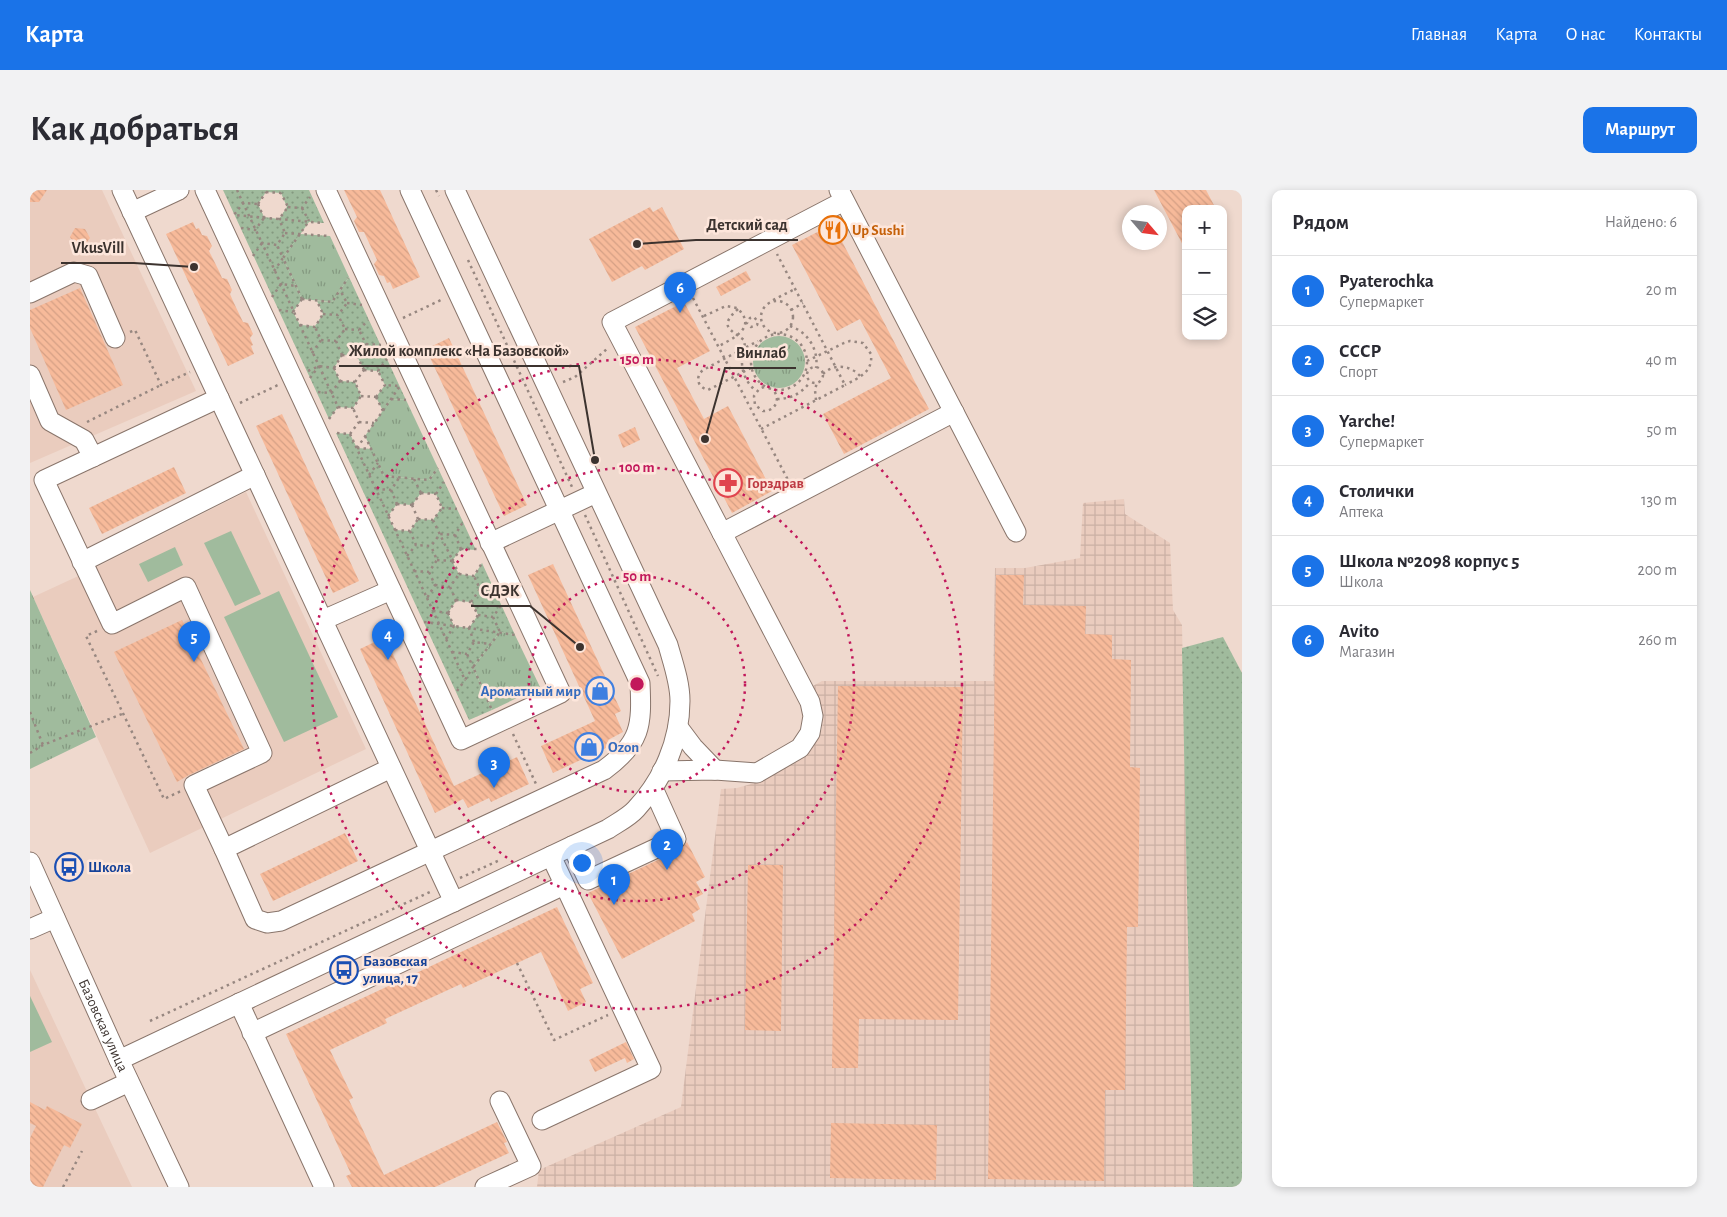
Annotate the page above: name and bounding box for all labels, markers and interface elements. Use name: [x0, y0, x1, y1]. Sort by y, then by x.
text: Карта: [25, 23, 84, 47]
text: Главная: [1411, 26, 1467, 44]
text: Карта: [1495, 26, 1537, 44]
text: О нас: [1565, 26, 1606, 44]
text: Контакты: [1634, 26, 1702, 44]
button: Маршрут: [1583, 107, 1697, 153]
text: Как добраться: [30, 112, 239, 147]
north arrow: [1122, 205, 1167, 250]
map controls: [1182, 205, 1227, 340]
button: +: [1182, 205, 1227, 250]
callout: Детский сад: [696, 209, 798, 240]
text: Рядом: [1292, 212, 1349, 233]
text: Найдено: 6: [1605, 214, 1677, 230]
restaurant icon: Up Sushi: [818, 215, 848, 245]
text: Детский сад: [706, 217, 788, 233]
place label: Up Sushi: [852, 223, 904, 238]
callout: VkusVill: [61, 232, 134, 263]
text: VkusVill: [71, 240, 125, 256]
button: −: [1182, 250, 1227, 295]
pin: 6: [664, 272, 696, 313]
text: Pyaterochka: [1339, 272, 1434, 291]
text: 1: [1305, 282, 1311, 298]
text: 20 m: [1646, 282, 1677, 298]
text: Супермаркет: [1339, 294, 1424, 310]
button: layers: [1182, 295, 1227, 340]
callout: Жилой комплекс «На Базовской»: [339, 335, 579, 366]
callout: Винлаб: [725, 337, 796, 368]
text: СССР: [1339, 342, 1381, 361]
text: Жилой комплекс «На Базовской»: [349, 343, 569, 359]
text: Винлаб: [736, 345, 786, 361]
text: 150 m: [620, 352, 654, 367]
text: 2: [1304, 352, 1312, 368]
text: 40 m: [1645, 352, 1677, 368]
text: Спорт: [1339, 364, 1378, 380]
text: Yarche!: [1339, 412, 1395, 431]
text: 3: [1305, 422, 1311, 438]
text: 50 m: [1646, 422, 1677, 438]
text: Супермаркет: [1339, 434, 1424, 450]
text: 100 m: [619, 460, 655, 475]
pharmacy icon: Горздрав: [713, 468, 743, 498]
place label: Горздрав: [747, 476, 804, 491]
text: Столички: [1339, 482, 1415, 501]
text: 4: [1304, 492, 1312, 508]
text: 130 m: [1641, 492, 1677, 508]
text: Аптека: [1339, 504, 1384, 520]
text: Школа №2098 корпус 5: [1339, 552, 1519, 571]
text: 5: [1305, 562, 1311, 578]
text: 200 m: [1637, 562, 1677, 578]
text: 50 m: [623, 569, 651, 584]
text: Школа: [1339, 574, 1383, 590]
callout: СДЭК: [471, 575, 530, 606]
text: СДЭК: [481, 583, 520, 599]
pin: 4: [372, 619, 404, 660]
pin: 5: [178, 621, 210, 662]
text: Avito: [1339, 622, 1379, 641]
text: 6: [1304, 632, 1312, 648]
text: 260 m: [1638, 632, 1677, 648]
text: Магазин: [1339, 644, 1395, 660]
centre of rings: [628, 675, 646, 693]
shop icon: Ароматный мир: [585, 676, 615, 706]
place label: Ароматный мир: [481, 684, 581, 699]
shop icon: Ozon: [574, 732, 604, 762]
place label: Ozon: [608, 740, 639, 755]
pin: 3: [478, 747, 510, 788]
pin: 2: [651, 829, 683, 870]
your location: [569, 850, 595, 876]
bus stop icon: Школа: [54, 852, 84, 882]
place label: Школа: [88, 860, 131, 875]
pin: 1: [598, 864, 630, 905]
place label: Базовская улица, 17: [362, 954, 427, 986]
bus stop icon: Базовская улица, 17: [329, 955, 359, 985]
street label: Базовская улица: [76, 977, 131, 1074]

